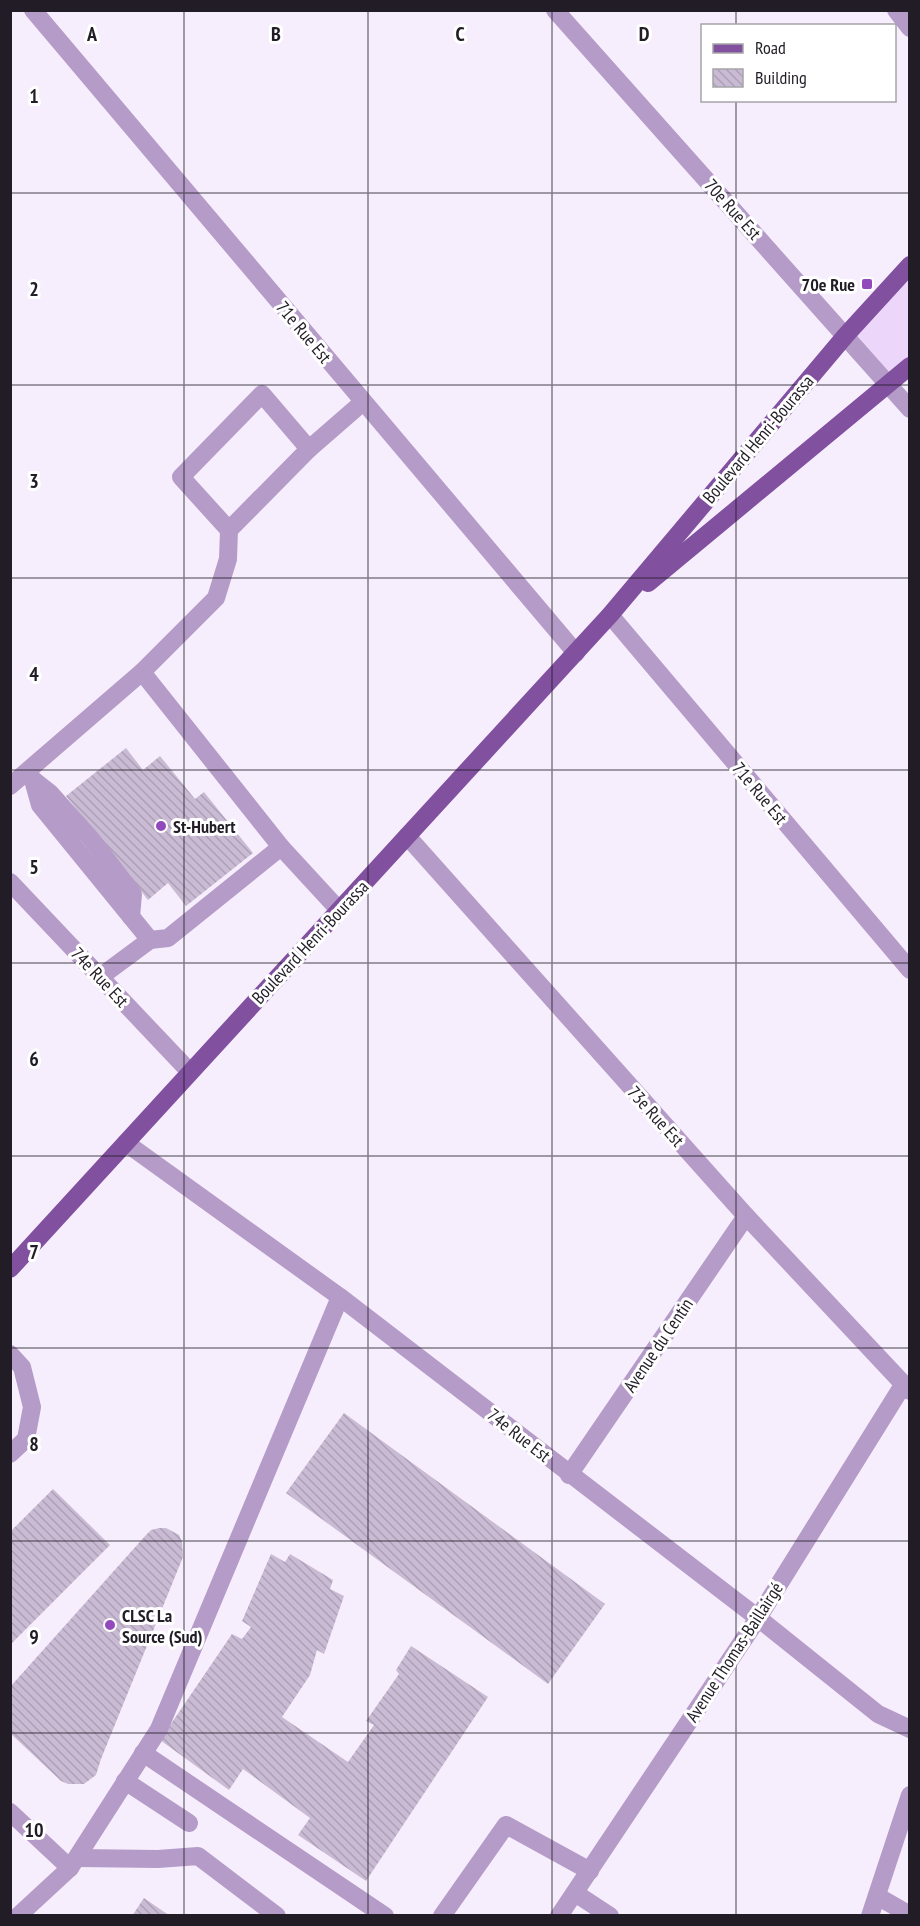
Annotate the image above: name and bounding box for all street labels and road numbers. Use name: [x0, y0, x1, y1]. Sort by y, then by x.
street label: 70e Rue Est: [700, 174, 766, 244]
street label: 71e Rue Est: [271, 296, 337, 368]
street label: Boulevard Henri-Bourassa: [698, 370, 818, 508]
street label: 71e Rue Est: [727, 757, 793, 829]
street label: Boulevard Henri-Bourassa: [247, 875, 373, 1009]
street label: 74e Rue Est: [66, 942, 134, 1012]
street label: 73e Rue Est: [623, 1081, 689, 1151]
street label: Avenue du Centin: [618, 1294, 698, 1396]
street label: 74e Rue Est: [483, 1403, 555, 1467]
street label: Avenue Thomas-Baillairgé: [680, 1578, 788, 1726]

